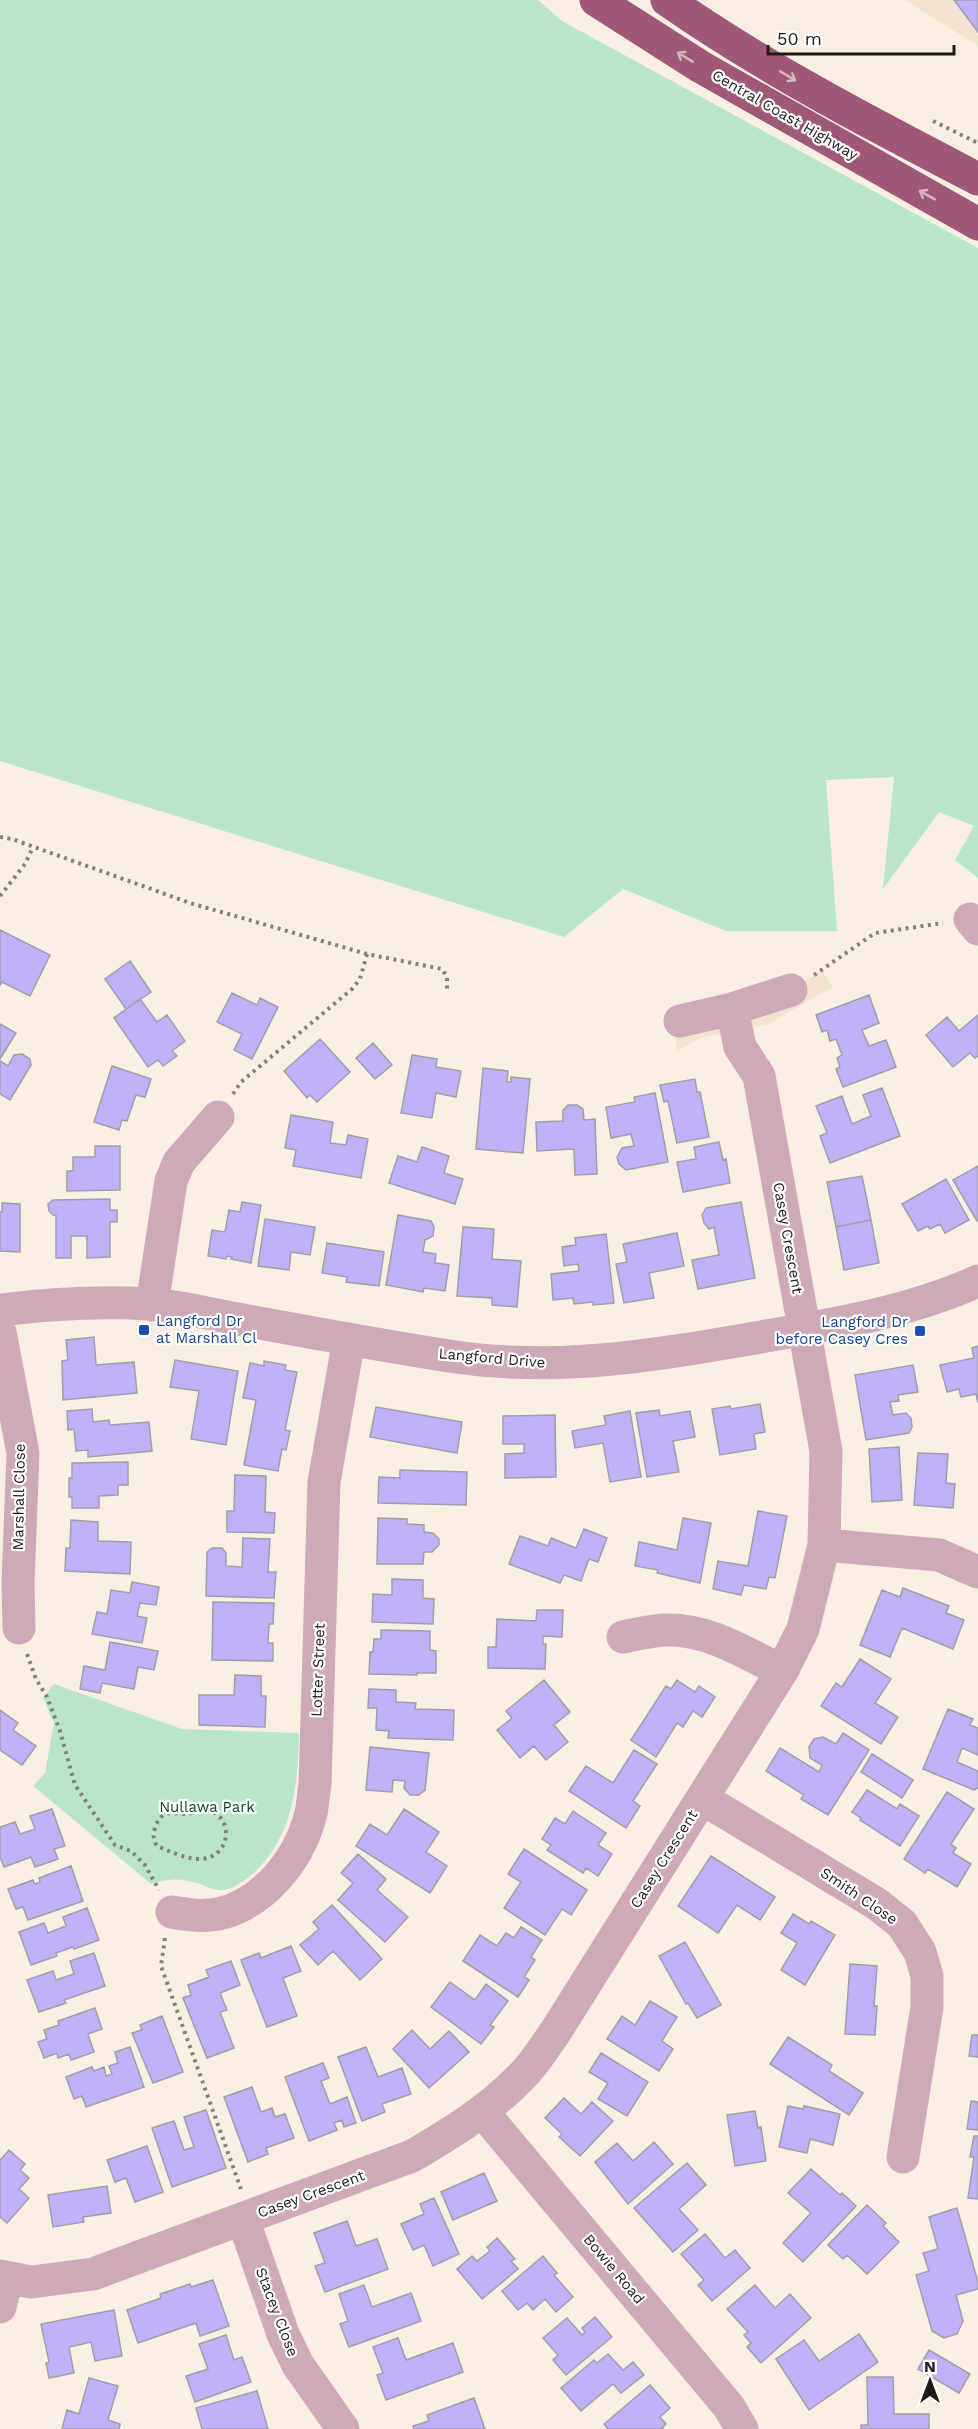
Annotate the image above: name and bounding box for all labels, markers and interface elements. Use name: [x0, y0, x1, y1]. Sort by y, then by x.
scale bar: [768, 18, 954, 56]
text: 50 m: [777, 28, 822, 49]
one-way arrow: [677, 50, 694, 62]
street label: Central Coast Highway: [709, 66, 861, 164]
one-way arrow: [779, 71, 796, 83]
one-way arrow: [919, 189, 936, 201]
street label: Casey Crescent: [769, 1181, 807, 1296]
place label: Langford Dr at Marshall Cl: [156, 1312, 257, 1347]
place label: Langford Dr before Casey Cres: [775, 1313, 908, 1348]
marker: Langford Dr at Marshall Cl: [137, 1323, 151, 1337]
marker: Langford Dr before Casey Cres: [913, 1324, 927, 1338]
street label: Langford Drive: [438, 1344, 546, 1372]
street label: Marshall Close: [9, 1443, 29, 1551]
street label: Lotter Street: [307, 1622, 329, 1717]
park label: Nullawa Park: [159, 1798, 255, 1816]
street label: Casey Crescent: [627, 1806, 702, 1912]
street label: Smith Close: [817, 1864, 901, 1928]
street label: Casey Crescent: [255, 2166, 368, 2222]
street label: Bowie Road: [580, 2230, 648, 2308]
street label: Stacey Close: [252, 2265, 302, 2359]
north arrow: [900, 2351, 960, 2411]
text: N: [924, 2357, 936, 2376]

